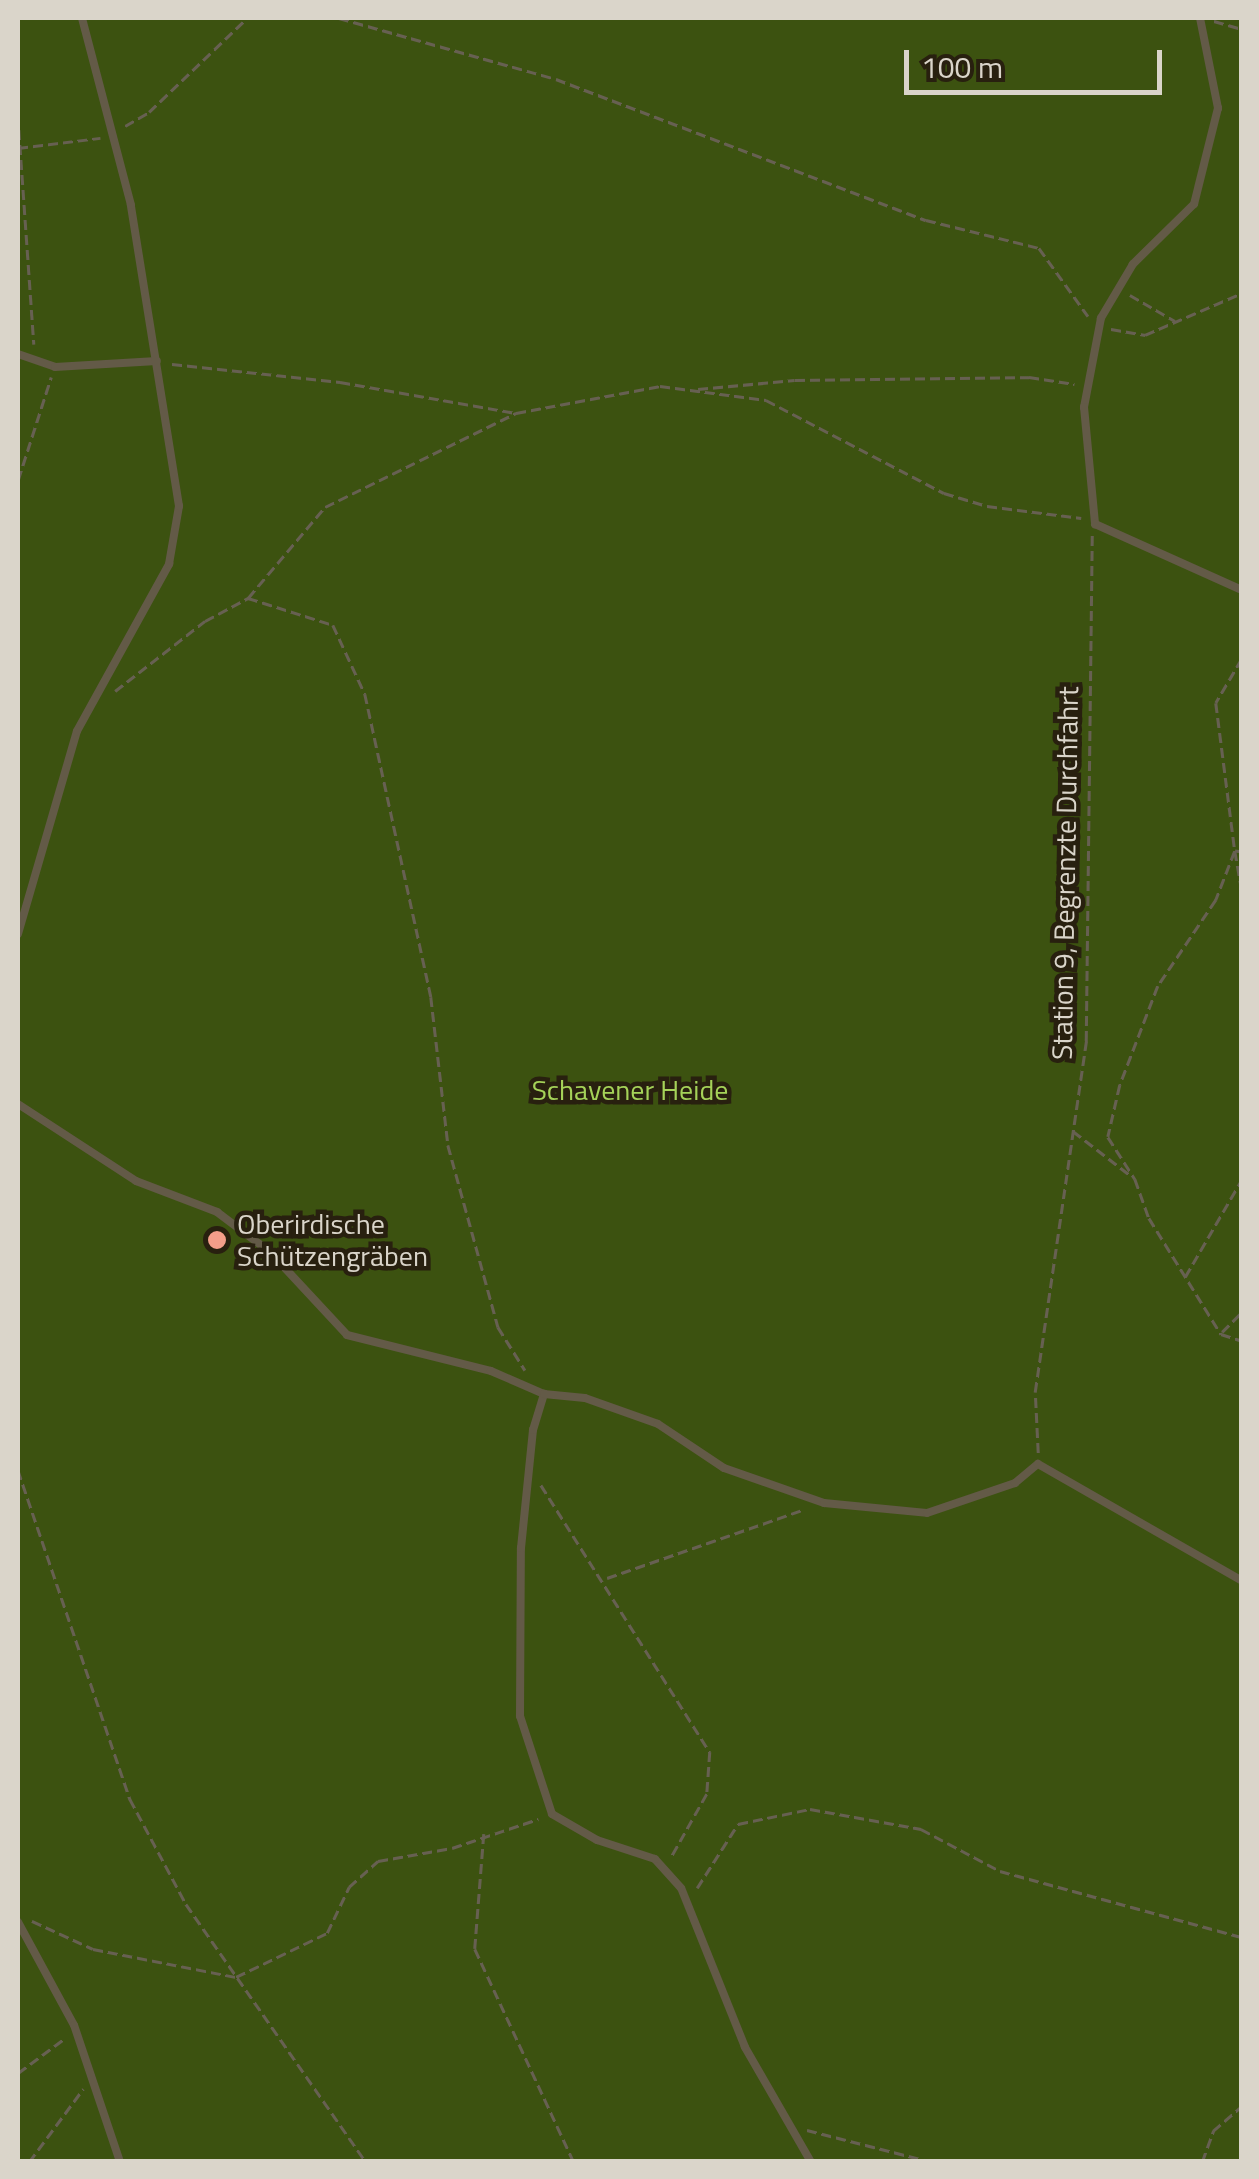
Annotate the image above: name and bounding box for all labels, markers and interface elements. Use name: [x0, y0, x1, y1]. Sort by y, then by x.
scale bar: [909, 30, 1166, 92]
text: 100 m: [921, 44, 1003, 90]
street label: Station 9, Begrenzte Durchfahrt: [1045, 686, 1085, 1060]
park label: Schavener Heide: [532, 1073, 728, 1107]
place label: Oberirdische Schützengräben: [237, 1207, 428, 1273]
marker: Oberirdische Schützengräben: [206, 1229, 228, 1251]

